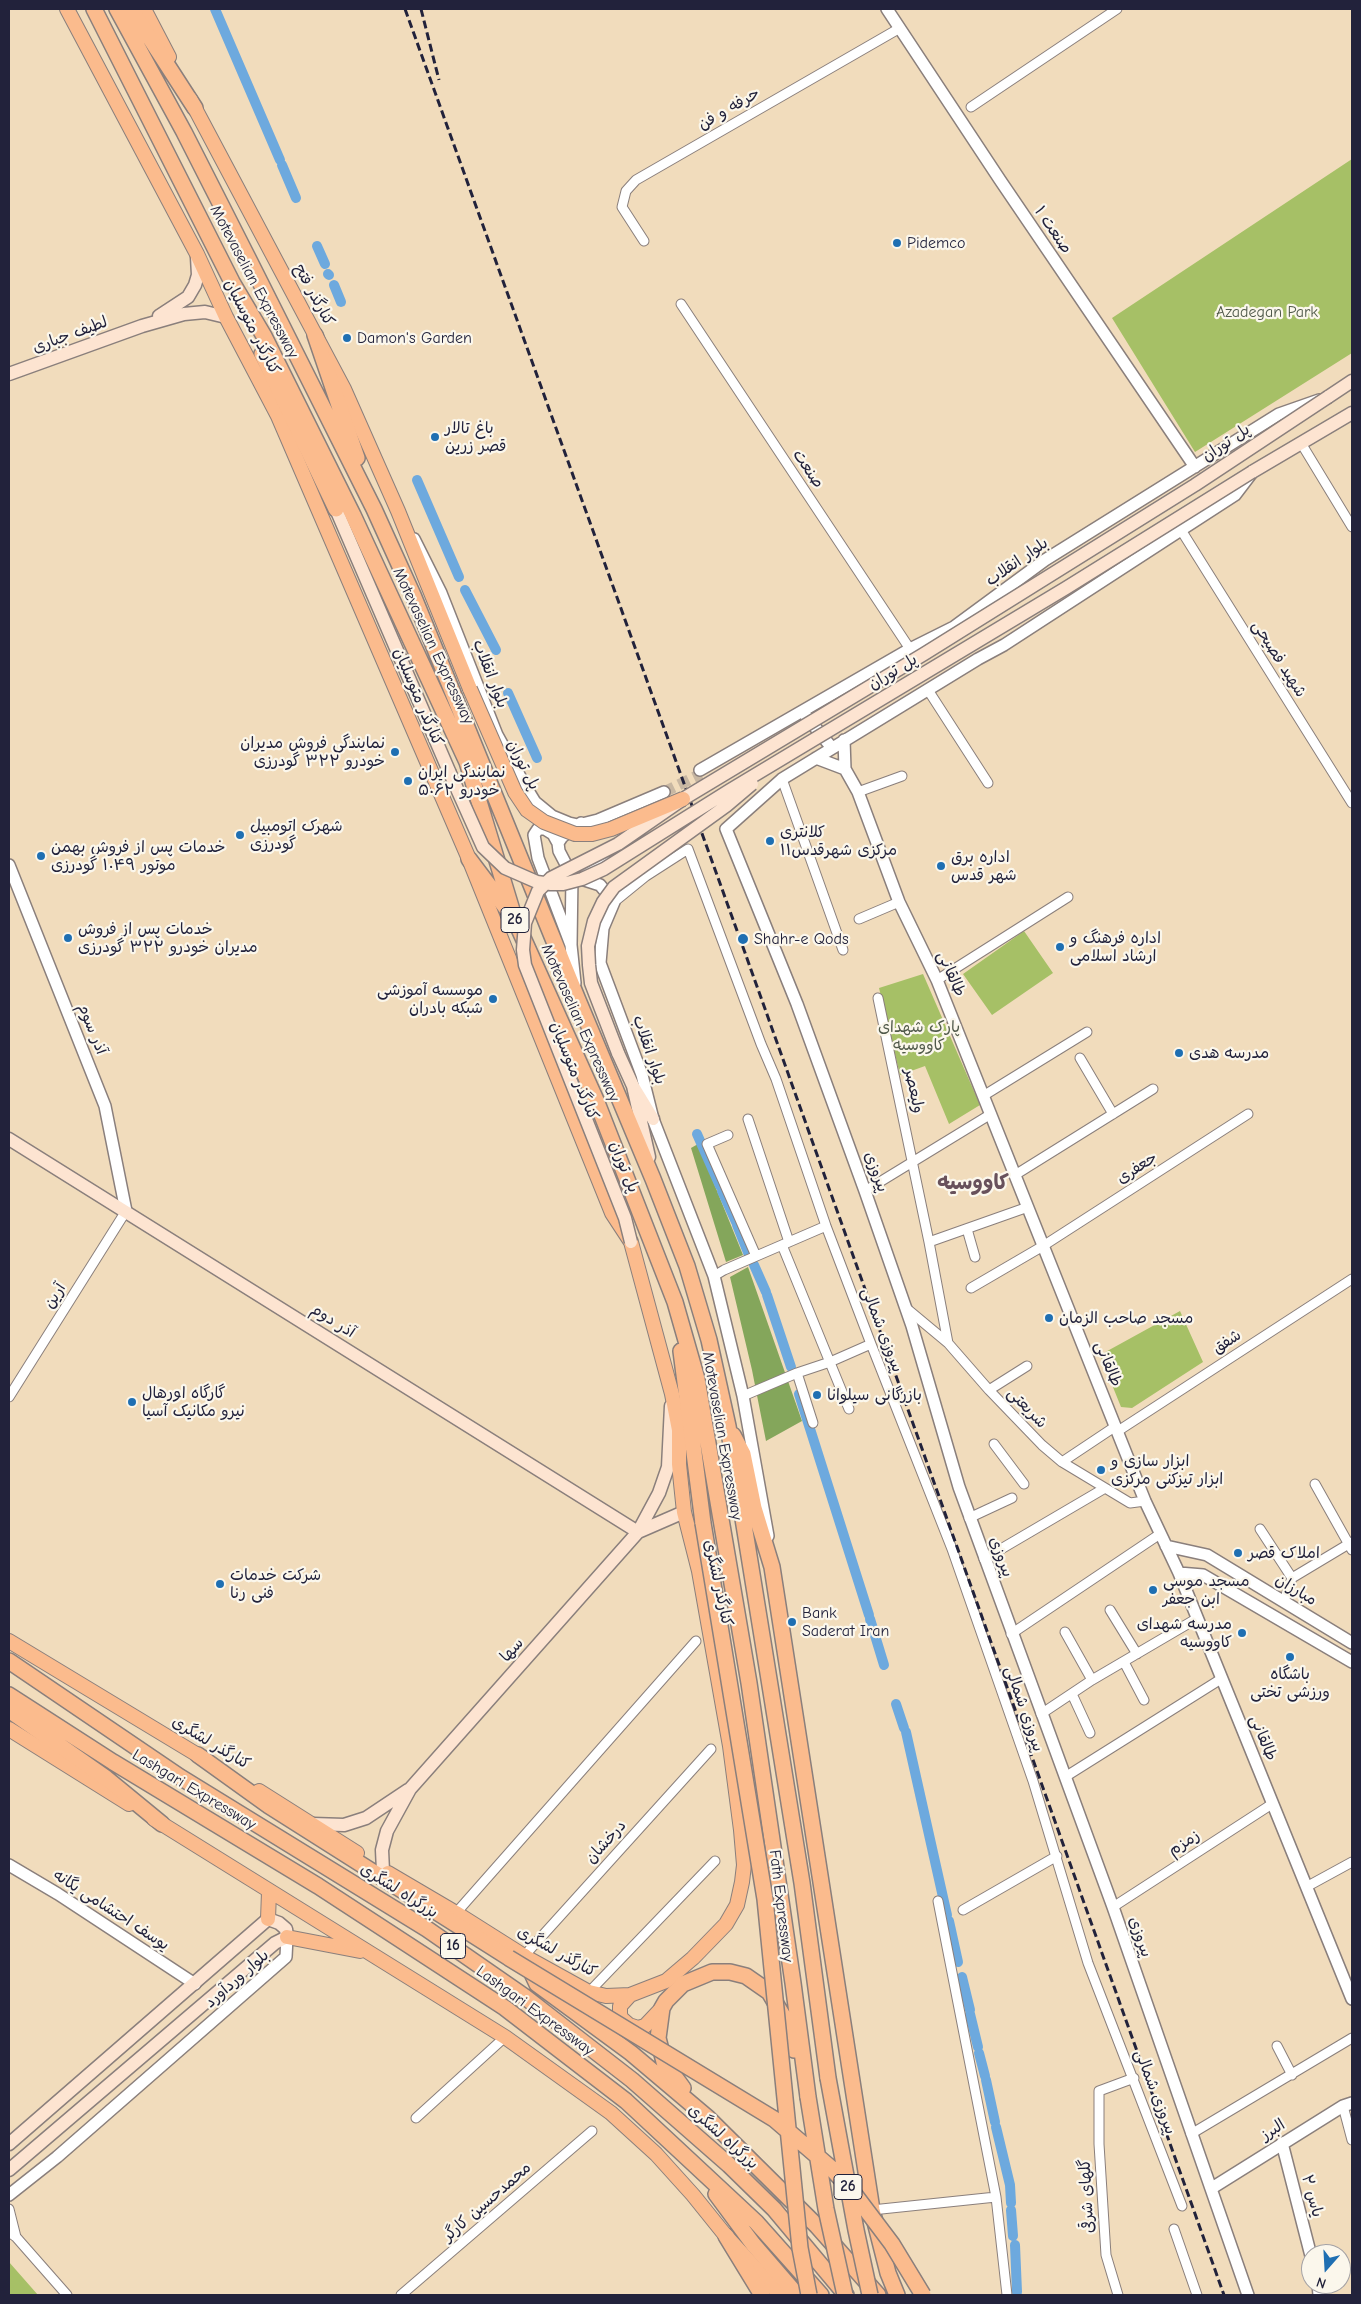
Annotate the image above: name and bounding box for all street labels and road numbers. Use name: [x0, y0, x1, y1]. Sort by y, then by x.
street label: حرفه و فن: [695, 84, 763, 134]
street label: Motevaselian Expressway: [206, 202, 302, 362]
street label: صنعت ۱: [1030, 203, 1076, 257]
street label: کنارگذر فتح: [290, 261, 338, 329]
street label: کنارگذر متوسلیان: [220, 276, 284, 378]
street label: لطیف جباری: [30, 313, 110, 357]
street label: پل توران: [1198, 420, 1254, 466]
street label: صنعت: [788, 446, 828, 492]
street label: بلوار انقلاب: [982, 534, 1052, 590]
street label: Motevaselian Expressway: [388, 565, 478, 727]
street label: شهید فصیحی: [1248, 617, 1310, 701]
street label: بلوار انقلاب: [468, 637, 512, 711]
street label: کنارگذر متوسلیان: [389, 645, 447, 749]
street label: پل توران: [865, 650, 921, 694]
street label: پل توران: [502, 737, 544, 793]
road number: 26: [501, 908, 529, 932]
street label: Motevaselian Expressway: [537, 941, 623, 1105]
street label: طالقانی: [933, 948, 969, 1000]
street label: آذر سوم: [73, 1001, 111, 1057]
street label: بلوار انقلاب: [628, 1013, 670, 1087]
street label: کنارگذر متوسلیان: [546, 1019, 602, 1123]
street label: ولیعصر: [900, 1067, 928, 1115]
street label: پل توران: [605, 1139, 643, 1195]
street label: جعفری: [1113, 1148, 1161, 1188]
street label: پیروزی: [860, 1149, 892, 1195]
street label: آرین: [40, 1280, 70, 1312]
street label: پیروزی شمالی: [857, 1285, 907, 1375]
street label: آذر دوم: [307, 1300, 359, 1342]
street label: شفق: [1209, 1326, 1245, 1358]
street label: طالقانی: [1090, 1338, 1126, 1390]
street label: Motevaselian Expressway: [698, 1350, 746, 1522]
street label: شریعتی: [1003, 1384, 1051, 1432]
street label: پیروزی: [985, 1534, 1017, 1580]
street label: کنارگذر لشگری: [699, 1538, 737, 1628]
street label: مبارزان: [1272, 1570, 1320, 1610]
street label: سها: [496, 1634, 528, 1666]
street label: پیروزی شمالی: [1000, 1664, 1048, 1754]
street label: کنارگذر لشگری: [168, 1712, 254, 1774]
street label: طالقانی: [1245, 1712, 1281, 1764]
street label: Lashgari Expressway: [129, 1745, 259, 1835]
street label: درخشان: [582, 1816, 630, 1868]
street label: زمزم: [1165, 1826, 1203, 1860]
street label: Fath Expressway: [765, 1849, 797, 1963]
street label: بزرگراه لشگری: [357, 1859, 441, 1923]
street label: یوسف احتشامی یگانه: [49, 1865, 173, 1955]
street label: پیروزی: [1124, 1914, 1156, 1960]
street label: کنارگذر لشگری: [514, 1922, 600, 1982]
road number: 16: [440, 1934, 466, 1958]
street label: بلوار وردآورد: [201, 1946, 273, 2012]
street label: Lashgari Expressway: [472, 1962, 598, 2060]
street label: پیروزی شمالی: [1130, 2047, 1180, 2137]
street label: بزرگراه لشگری: [684, 2100, 762, 2174]
street label: البرز: [1257, 2115, 1289, 2145]
street label: محمدحسین کارگر: [439, 2158, 535, 2246]
street label: گلهای شرقی: [1075, 2158, 1099, 2234]
street label: یاس ۲: [1297, 2173, 1327, 2219]
road number: 26: [834, 2174, 862, 2200]

